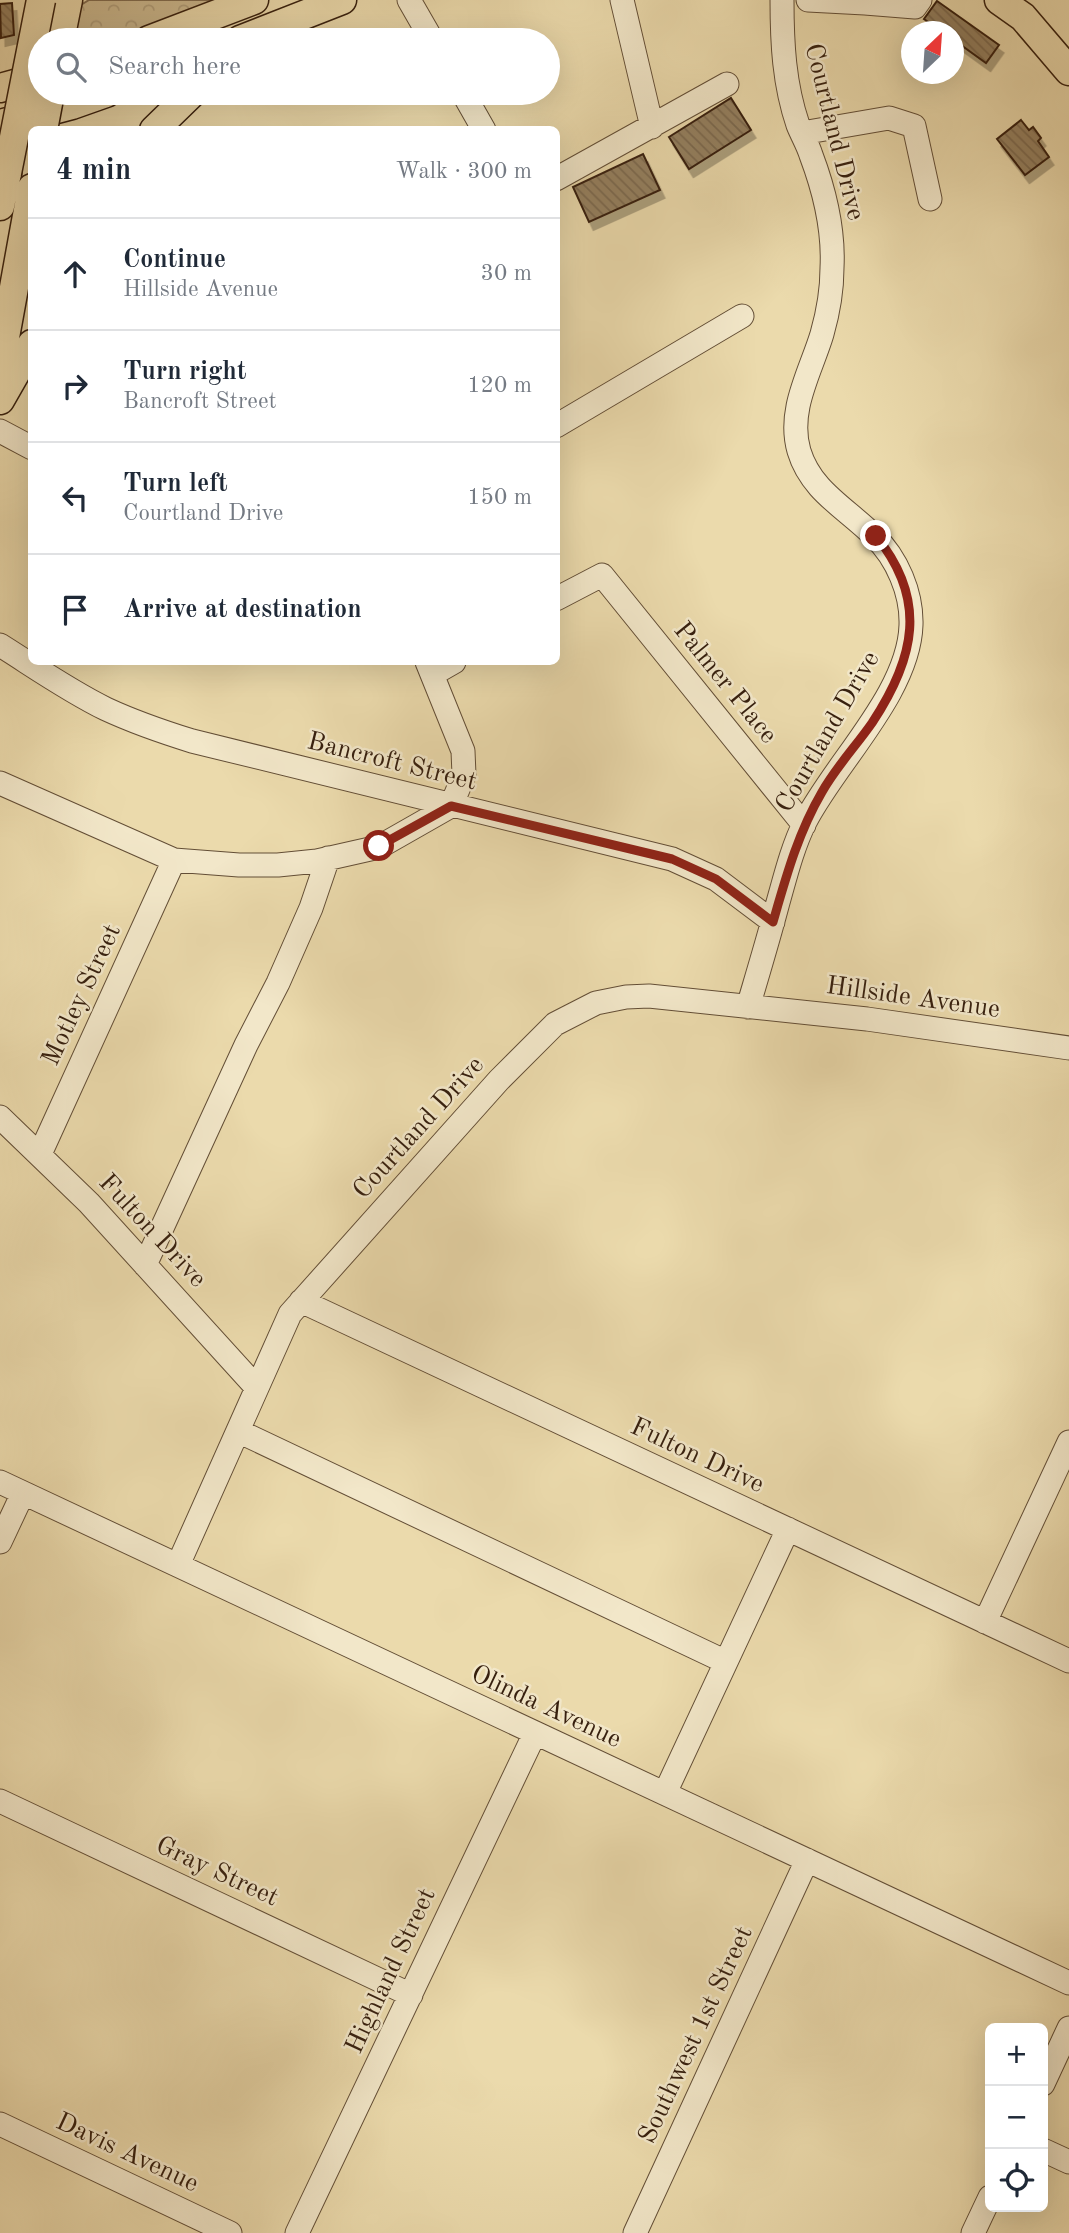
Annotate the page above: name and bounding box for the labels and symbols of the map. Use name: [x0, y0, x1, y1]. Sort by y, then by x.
north arrow: [901, 21, 964, 84]
street label: Courtland Drive: [799, 41, 869, 223]
route end: [860, 520, 891, 551]
street label: Palmer Place: [668, 617, 782, 749]
street label: Courtland Drive: [771, 647, 885, 817]
street label: Bancroft Street: [305, 728, 479, 796]
route start: [363, 830, 394, 861]
street label: Motley Street: [38, 920, 126, 1070]
street label: Hillside Avenue: [824, 973, 1002, 1023]
street label: Courtland Drive: [349, 1052, 489, 1204]
street label: Fulton Drive: [93, 1169, 211, 1293]
street label: Fulton Drive: [626, 1414, 768, 1498]
street label: Olinda Avenue: [467, 1661, 625, 1753]
street label: Gray Street: [152, 1832, 282, 1912]
street label: Highland Street: [341, 1884, 441, 2058]
street label: Southwest 1st Street: [634, 1922, 758, 2148]
street label: Davis Avenue: [52, 2109, 202, 2197]

